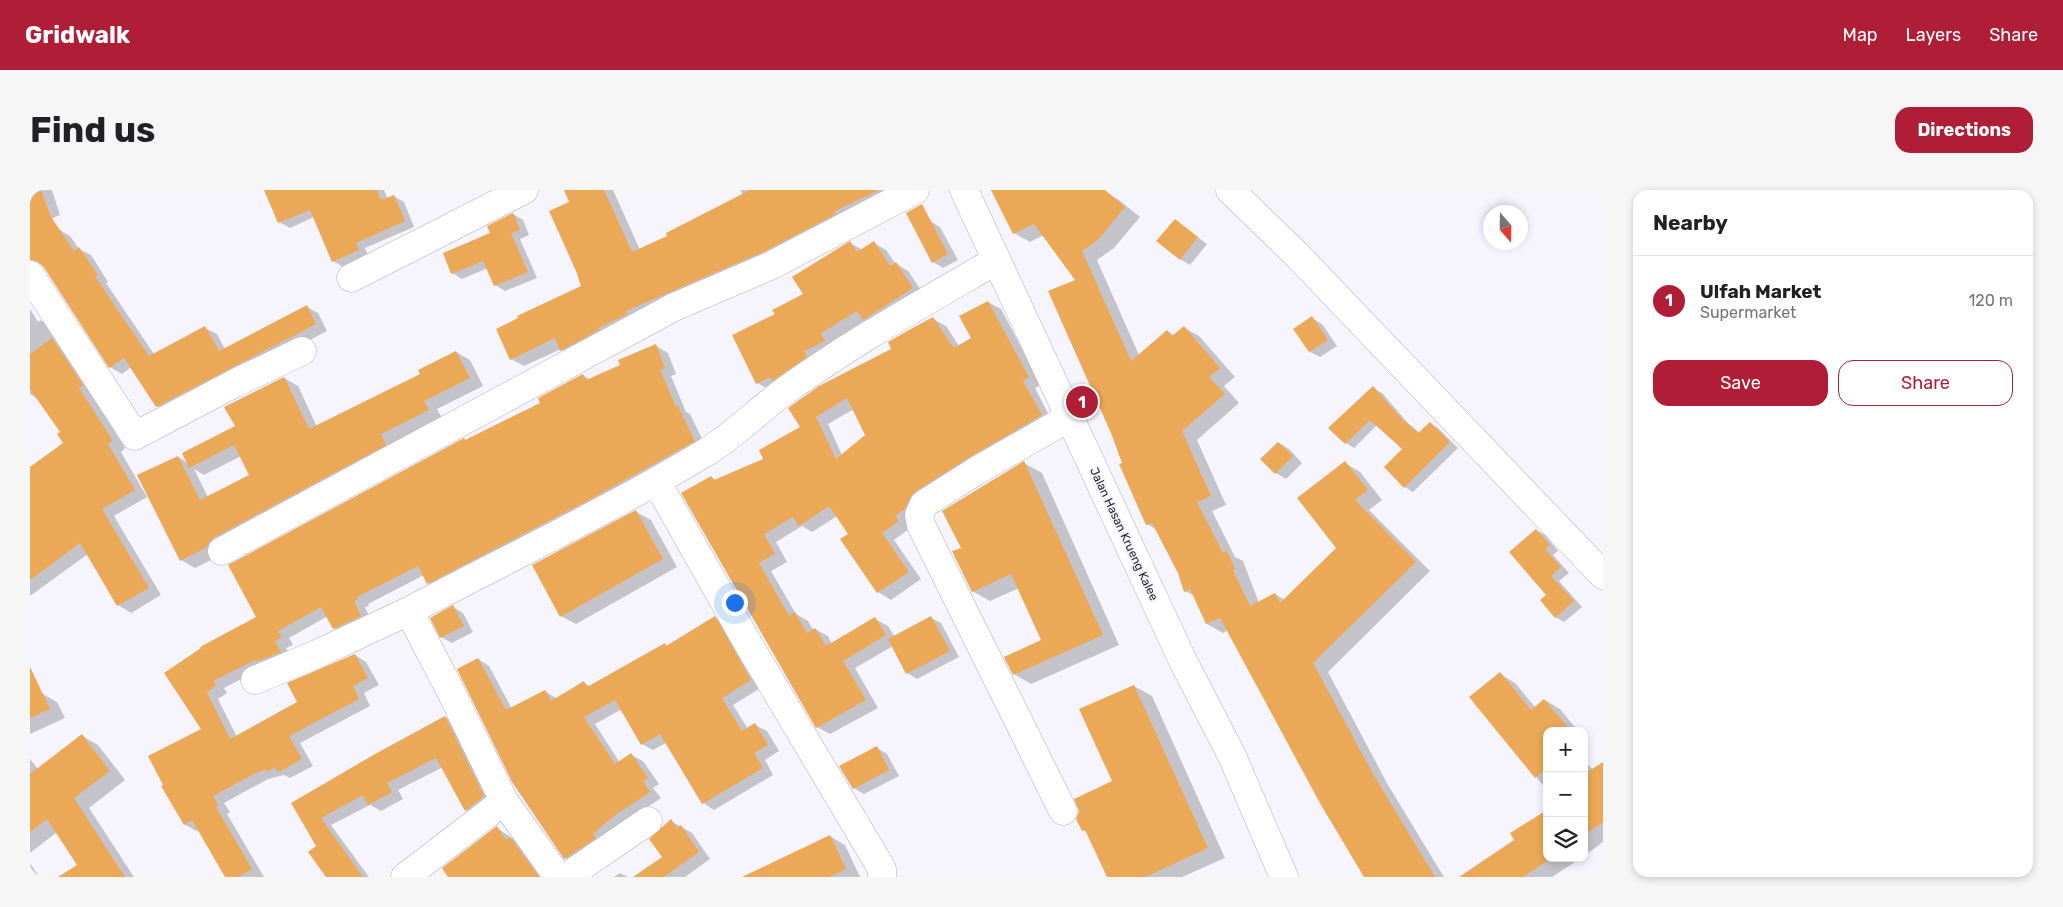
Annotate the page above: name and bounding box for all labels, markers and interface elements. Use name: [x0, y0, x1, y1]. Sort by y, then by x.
text: Gridwalk: [25, 21, 130, 49]
text: Map: [1843, 24, 1878, 46]
text: Layers: [1906, 24, 1961, 46]
text: Share: [1989, 24, 2038, 46]
button: Directions: [1895, 107, 2033, 153]
text: Find us: [30, 109, 155, 151]
north arrow: [1483, 205, 1528, 250]
text: Nearby: [1653, 210, 1728, 235]
text: Ulfah Market: [1700, 280, 1821, 303]
text: 1: [1665, 291, 1673, 310]
text: 120 m: [1968, 291, 2013, 310]
text: Supermarket: [1700, 303, 1796, 322]
button: Save: [1653, 360, 1828, 406]
button: Share: [1838, 360, 2013, 406]
pin: 1: [1066, 383, 1098, 421]
street label: Jalan Hasan Krueng Kalee: [1087, 465, 1161, 603]
your location: [722, 590, 748, 616]
map controls: [1543, 727, 1588, 862]
button: +: [1543, 727, 1588, 772]
button: −: [1543, 772, 1588, 817]
button: layers: [1543, 817, 1588, 862]

